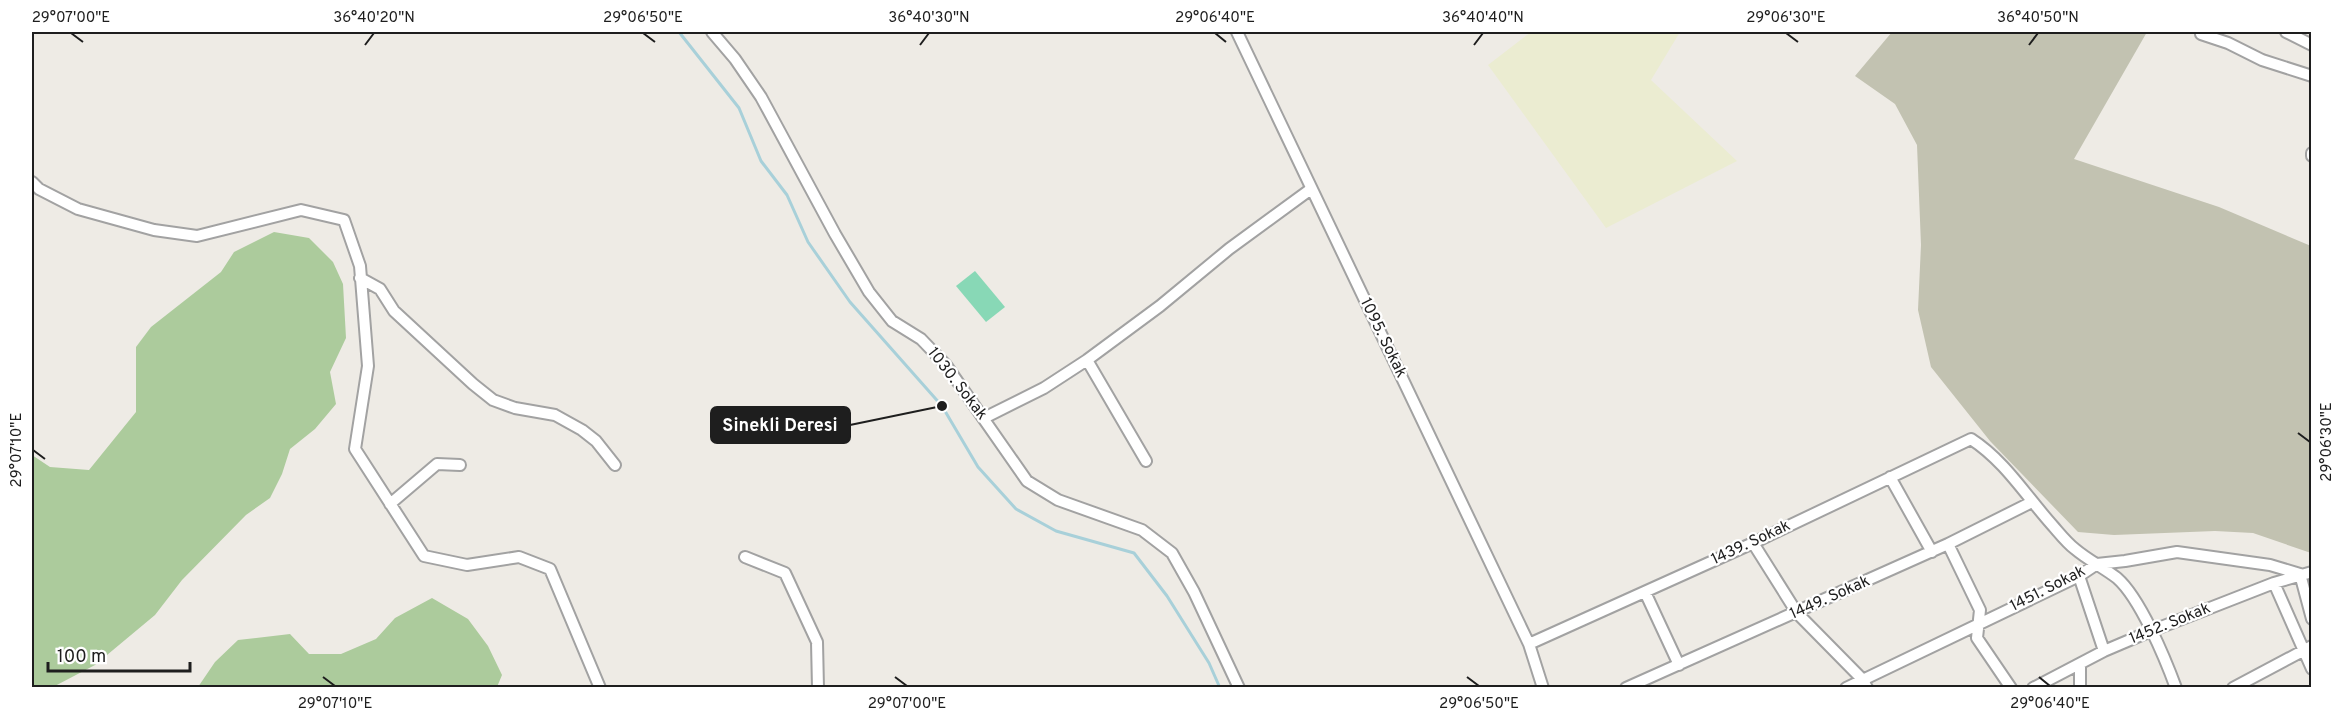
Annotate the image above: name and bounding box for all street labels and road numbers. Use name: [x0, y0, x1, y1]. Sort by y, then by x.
street label: 1095. Sokak: [1355, 295, 1411, 381]
street label: 1030. Sokak: [922, 344, 992, 424]
street label: 1439. Sokak: [1708, 516, 1794, 570]
street label: 1451. Sokak: [2007, 561, 2089, 617]
street label: 1449. Sokak: [1787, 571, 1873, 625]
street label: 1452. Sokak: [2126, 599, 2214, 649]

